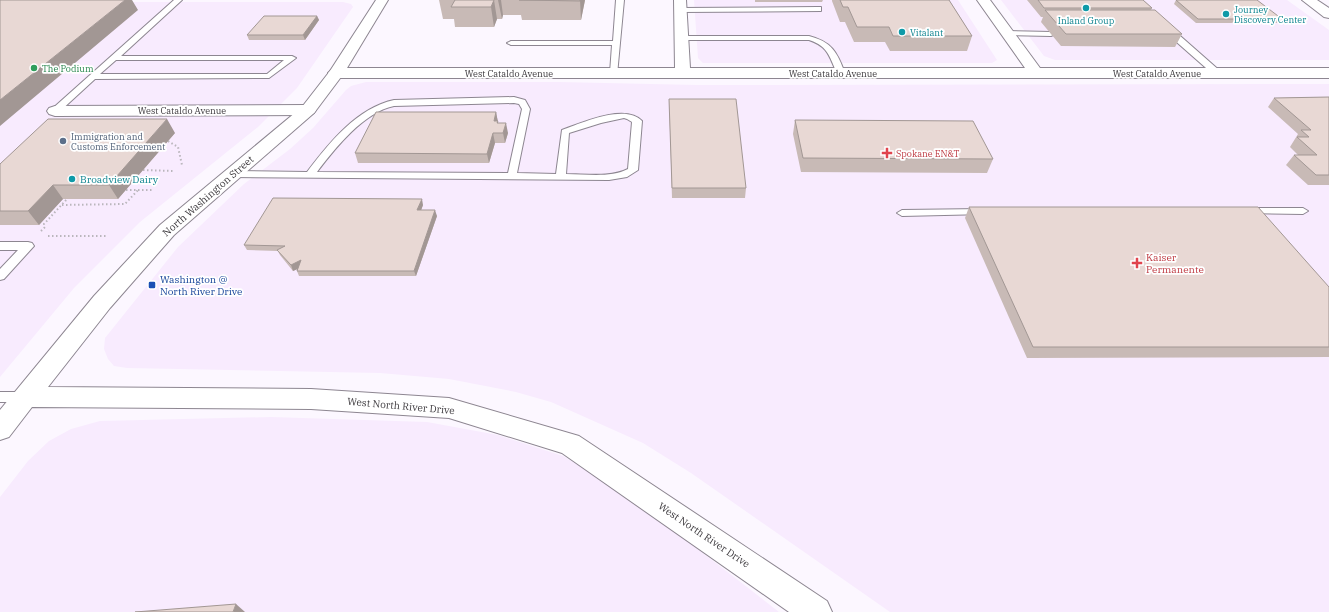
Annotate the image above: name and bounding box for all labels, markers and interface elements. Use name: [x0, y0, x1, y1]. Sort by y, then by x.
marker: Inland Group: [1081, 3, 1091, 13]
place label: Journey Discovery Center: [1234, 4, 1306, 25]
marker: Journey Discovery Center: [1221, 9, 1231, 19]
place label: Inland Group: [1058, 15, 1115, 26]
marker: Vitalant: [897, 27, 907, 37]
place label: Vitalant: [910, 27, 943, 38]
marker: The Podium: [29, 63, 39, 73]
place label: The Podium: [42, 63, 94, 74]
street label: West Cataldo Avenue: [465, 68, 553, 79]
street label: West Cataldo Avenue: [789, 68, 877, 79]
street label: West Cataldo Avenue: [1113, 68, 1201, 79]
street label: West Cataldo Avenue: [138, 105, 226, 116]
place label: Immigration and Customs Enforcement: [71, 131, 165, 152]
marker: Immigration and Customs Enforcement: [58, 136, 68, 146]
marker: Spokane EN&T: [881, 147, 893, 159]
place label: Spokane EN&T: [896, 148, 959, 159]
street label: North Washington Street: [160, 153, 257, 239]
place label: Broadview Dairy: [80, 173, 159, 186]
marker: Broadview Dairy: [67, 174, 77, 184]
place label: Kaiser Permanente: [1146, 251, 1204, 276]
marker: Kaiser Permanente: [1131, 257, 1143, 269]
place label: Washington @ North River Drive: [160, 273, 242, 298]
marker: Washington @ North River Drive: [147, 280, 157, 290]
street label: West North River Drive: [347, 395, 455, 417]
street label: West North River Drive: [656, 499, 752, 571]

